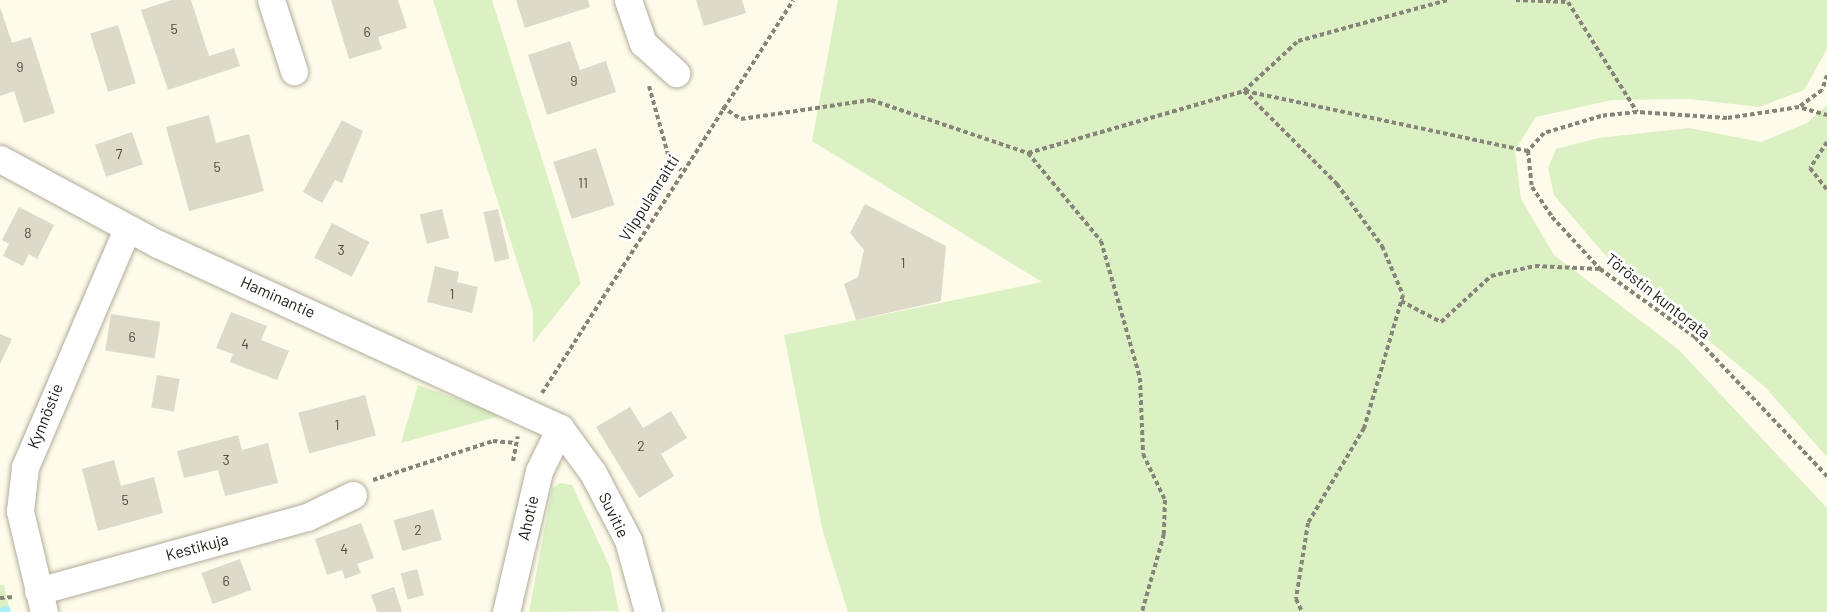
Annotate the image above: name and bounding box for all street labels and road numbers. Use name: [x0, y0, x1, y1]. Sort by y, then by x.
street label: Vilppulanraitti: [615, 151, 683, 245]
street label: Töröstin kuntorata: [1602, 249, 1714, 343]
street label: Haminantie: [238, 272, 318, 322]
street label: Kynnöstie: [23, 381, 67, 451]
street label: Suvitie: [595, 489, 633, 541]
street label: Ahotie: [514, 494, 542, 542]
street label: Kestikuja: [164, 529, 230, 565]

